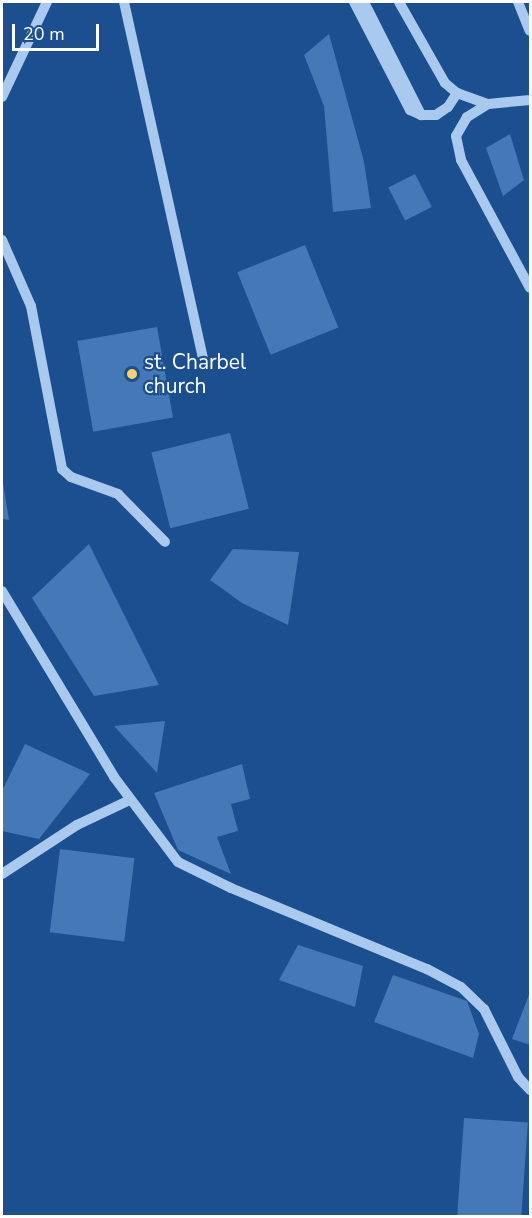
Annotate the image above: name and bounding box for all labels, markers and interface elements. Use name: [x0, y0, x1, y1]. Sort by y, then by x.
scale bar: [15, 12, 102, 50]
text: 20 m: [23, 22, 65, 46]
place label: st. Charbel church: [144, 349, 246, 399]
marker: st. Charbel church: [125, 367, 139, 381]

